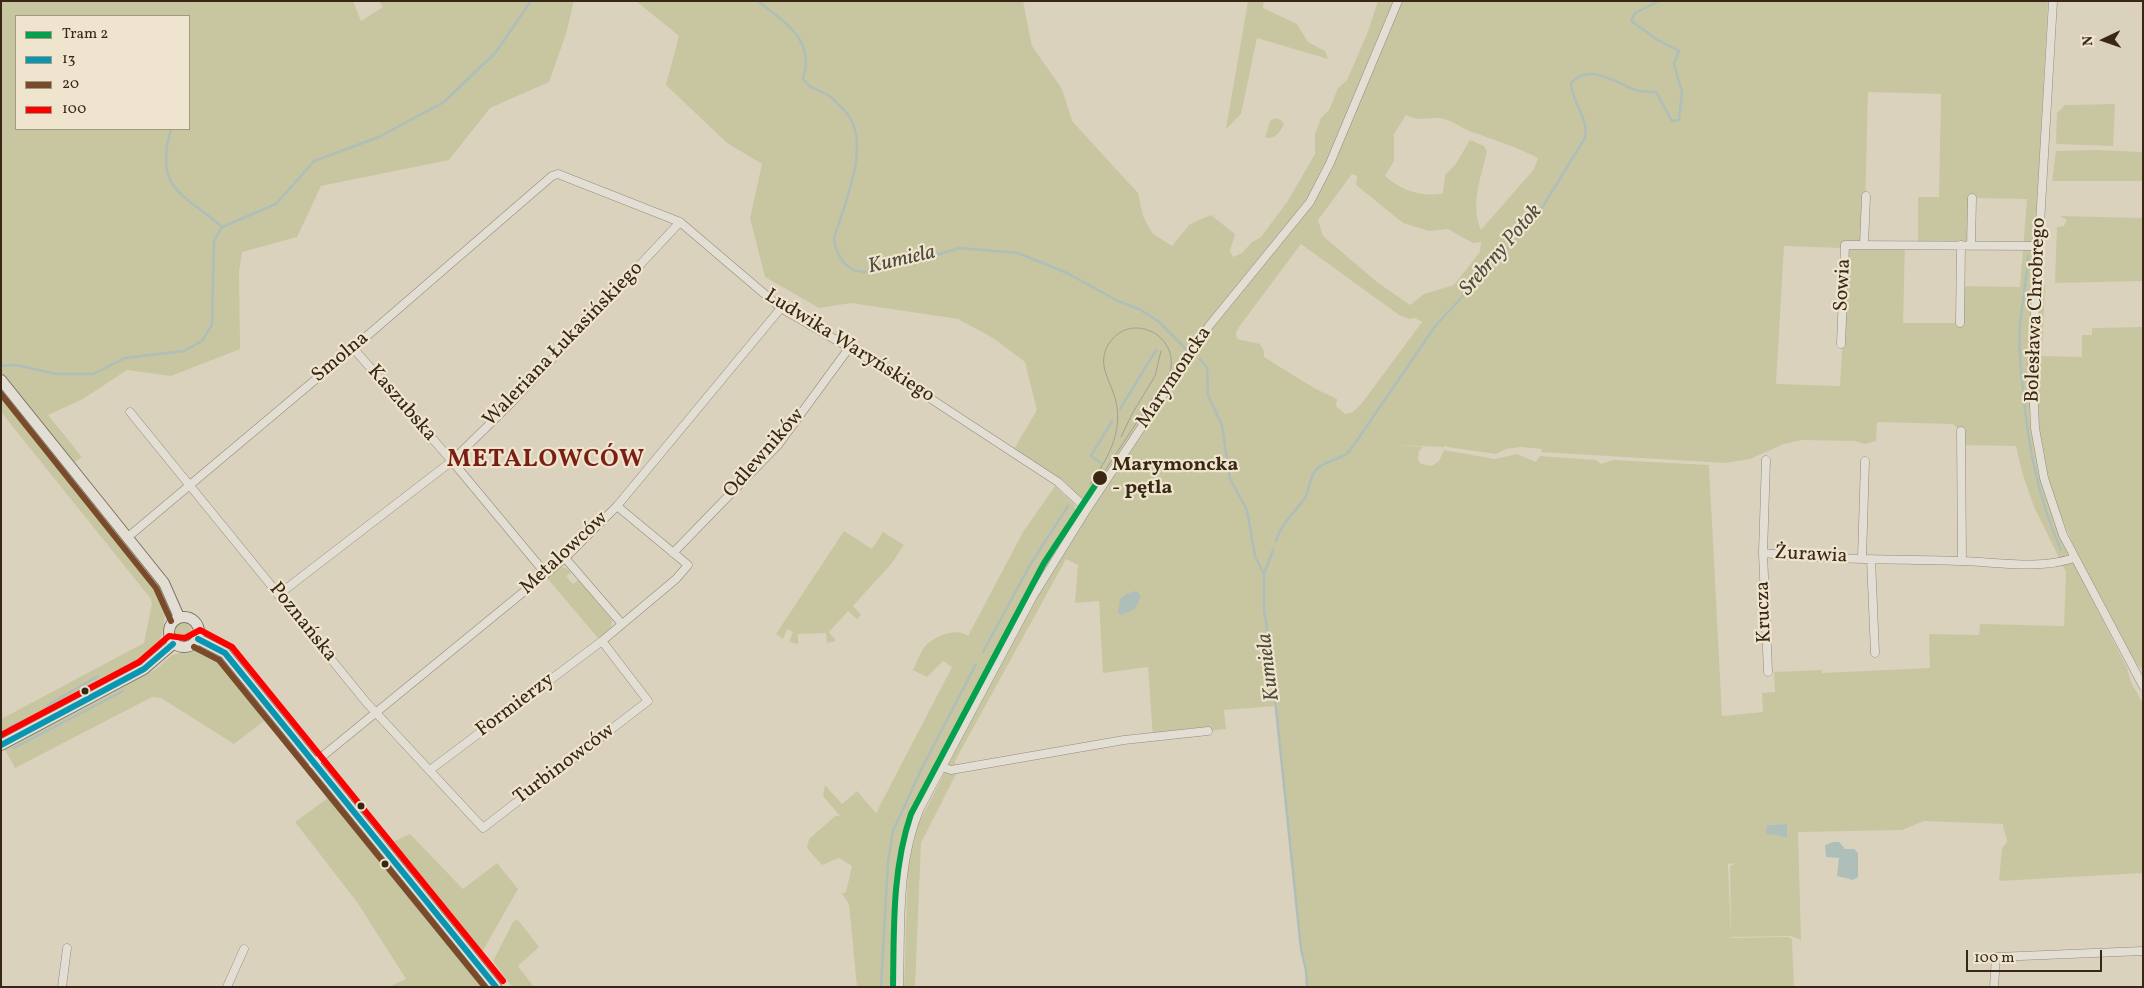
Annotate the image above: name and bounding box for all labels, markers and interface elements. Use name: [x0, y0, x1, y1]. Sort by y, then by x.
legend: [15, 15, 190, 130]
north arrow: [2079, 15, 2129, 65]
text: Tram 2: [62, 24, 108, 45]
text: N: [2079, 35, 2098, 46]
text: 13: [62, 49, 76, 70]
text: 20: [62, 74, 79, 95]
text: 100: [62, 99, 86, 120]
water label: Srebrny Potok: [1455, 200, 1549, 302]
street label: Bolesława Chrobrego: [2022, 217, 2052, 403]
water label: Kumiela: [866, 241, 938, 281]
street label: Waleriana Łukasińskiego: [479, 258, 649, 432]
street label: Sowia: [1831, 258, 1857, 312]
street label: Ludwika Waryńskiego: [760, 285, 938, 409]
street label: Marymoncka: [1132, 323, 1218, 433]
street label: Smolna: [308, 327, 374, 389]
street label: Kaszubska: [361, 361, 441, 447]
street label: Odlewników: [719, 404, 811, 504]
district label: METALOWCÓW: [446, 446, 646, 476]
place label: Marymoncka - pętla: [1112, 454, 1238, 501]
marker: Marymoncka - pętla: [1091, 469, 1109, 487]
street label: Metalowców: [516, 507, 614, 601]
street label: Żurawia: [1774, 542, 1848, 570]
street label: Poznańska: [263, 578, 341, 668]
street label: Krucza: [1752, 581, 1778, 643]
water label: Kumiela: [1253, 632, 1287, 702]
street label: Formierzy: [472, 669, 560, 743]
unlabelled marker: [80, 686, 90, 696]
street label: Turbinowców: [510, 719, 620, 811]
unlabelled marker: [356, 801, 366, 811]
unlabelled marker: [380, 859, 390, 869]
scale bar: [1969, 940, 2105, 972]
text: 100 m: [1974, 948, 2014, 969]

